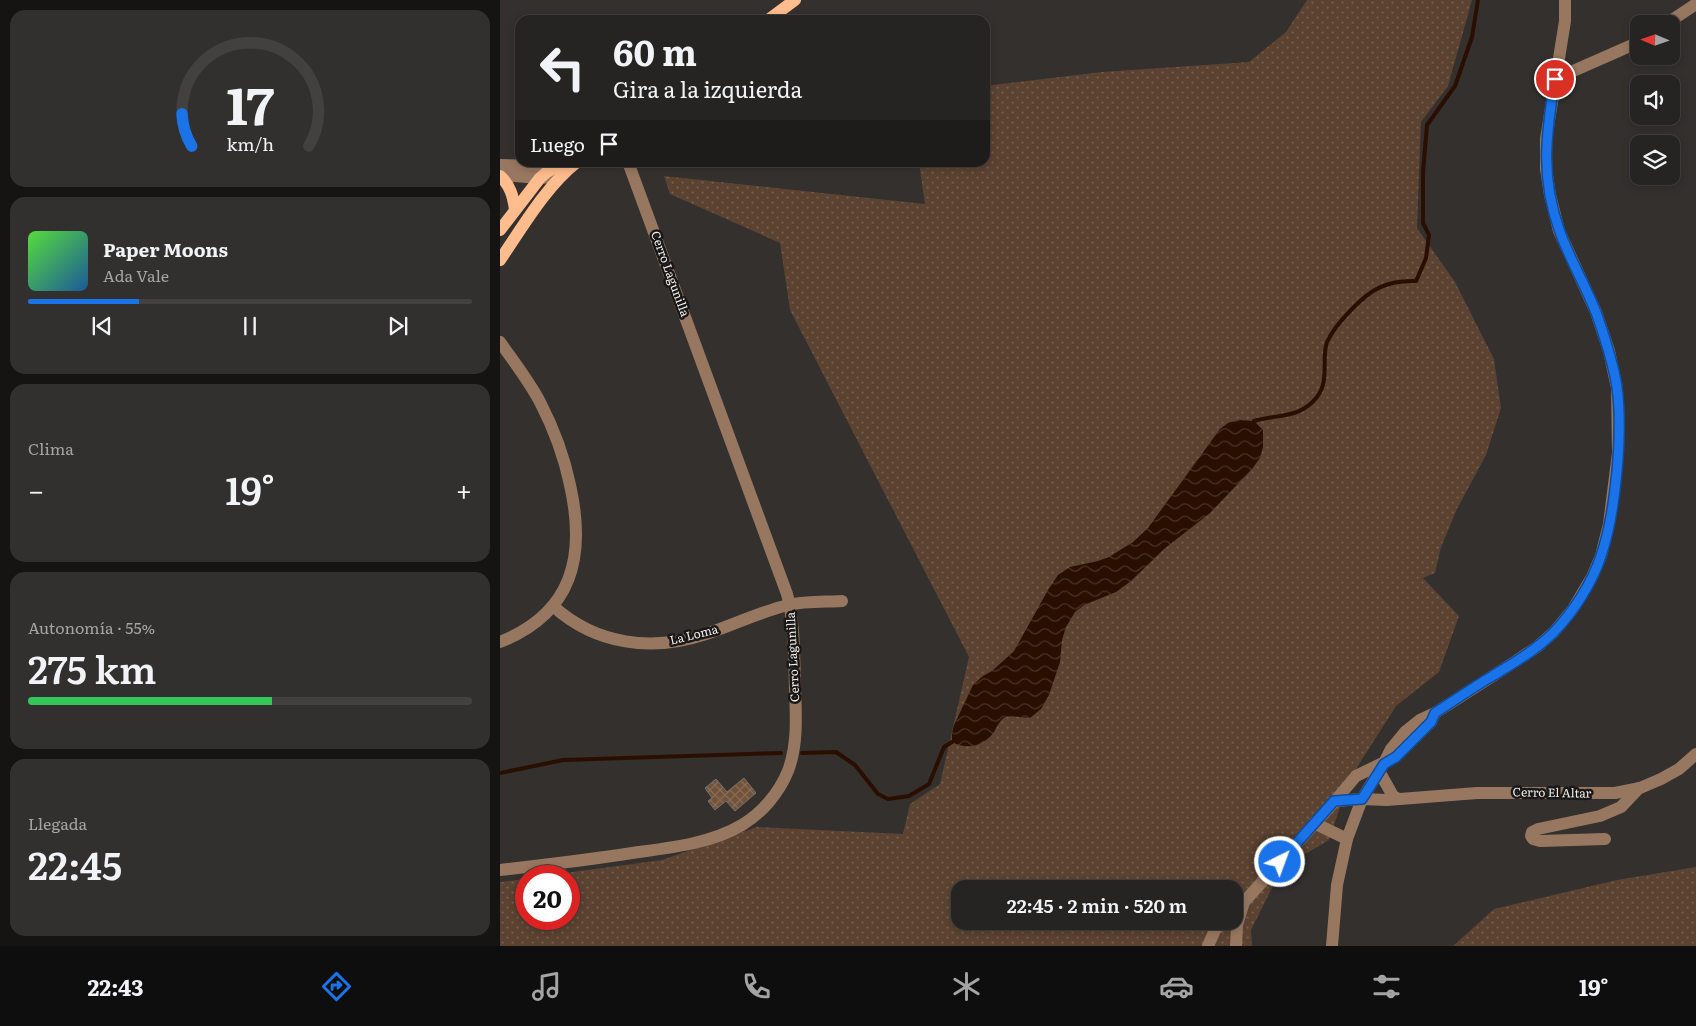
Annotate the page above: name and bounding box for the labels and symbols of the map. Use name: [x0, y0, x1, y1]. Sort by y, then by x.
north arrow: [1630, 15, 1680, 65]
pin: [1534, 58, 1576, 100]
street label: Cerro Lagunilla: [647, 228, 695, 320]
street label: Cerro Lagunilla: [781, 611, 803, 702]
street label: La Loma: [668, 619, 720, 649]
street label: Cerro El Altar: [1513, 782, 1592, 802]
position arrow: [1253, 835, 1305, 887]
speed limit sign: 20: [515, 865, 580, 930]

